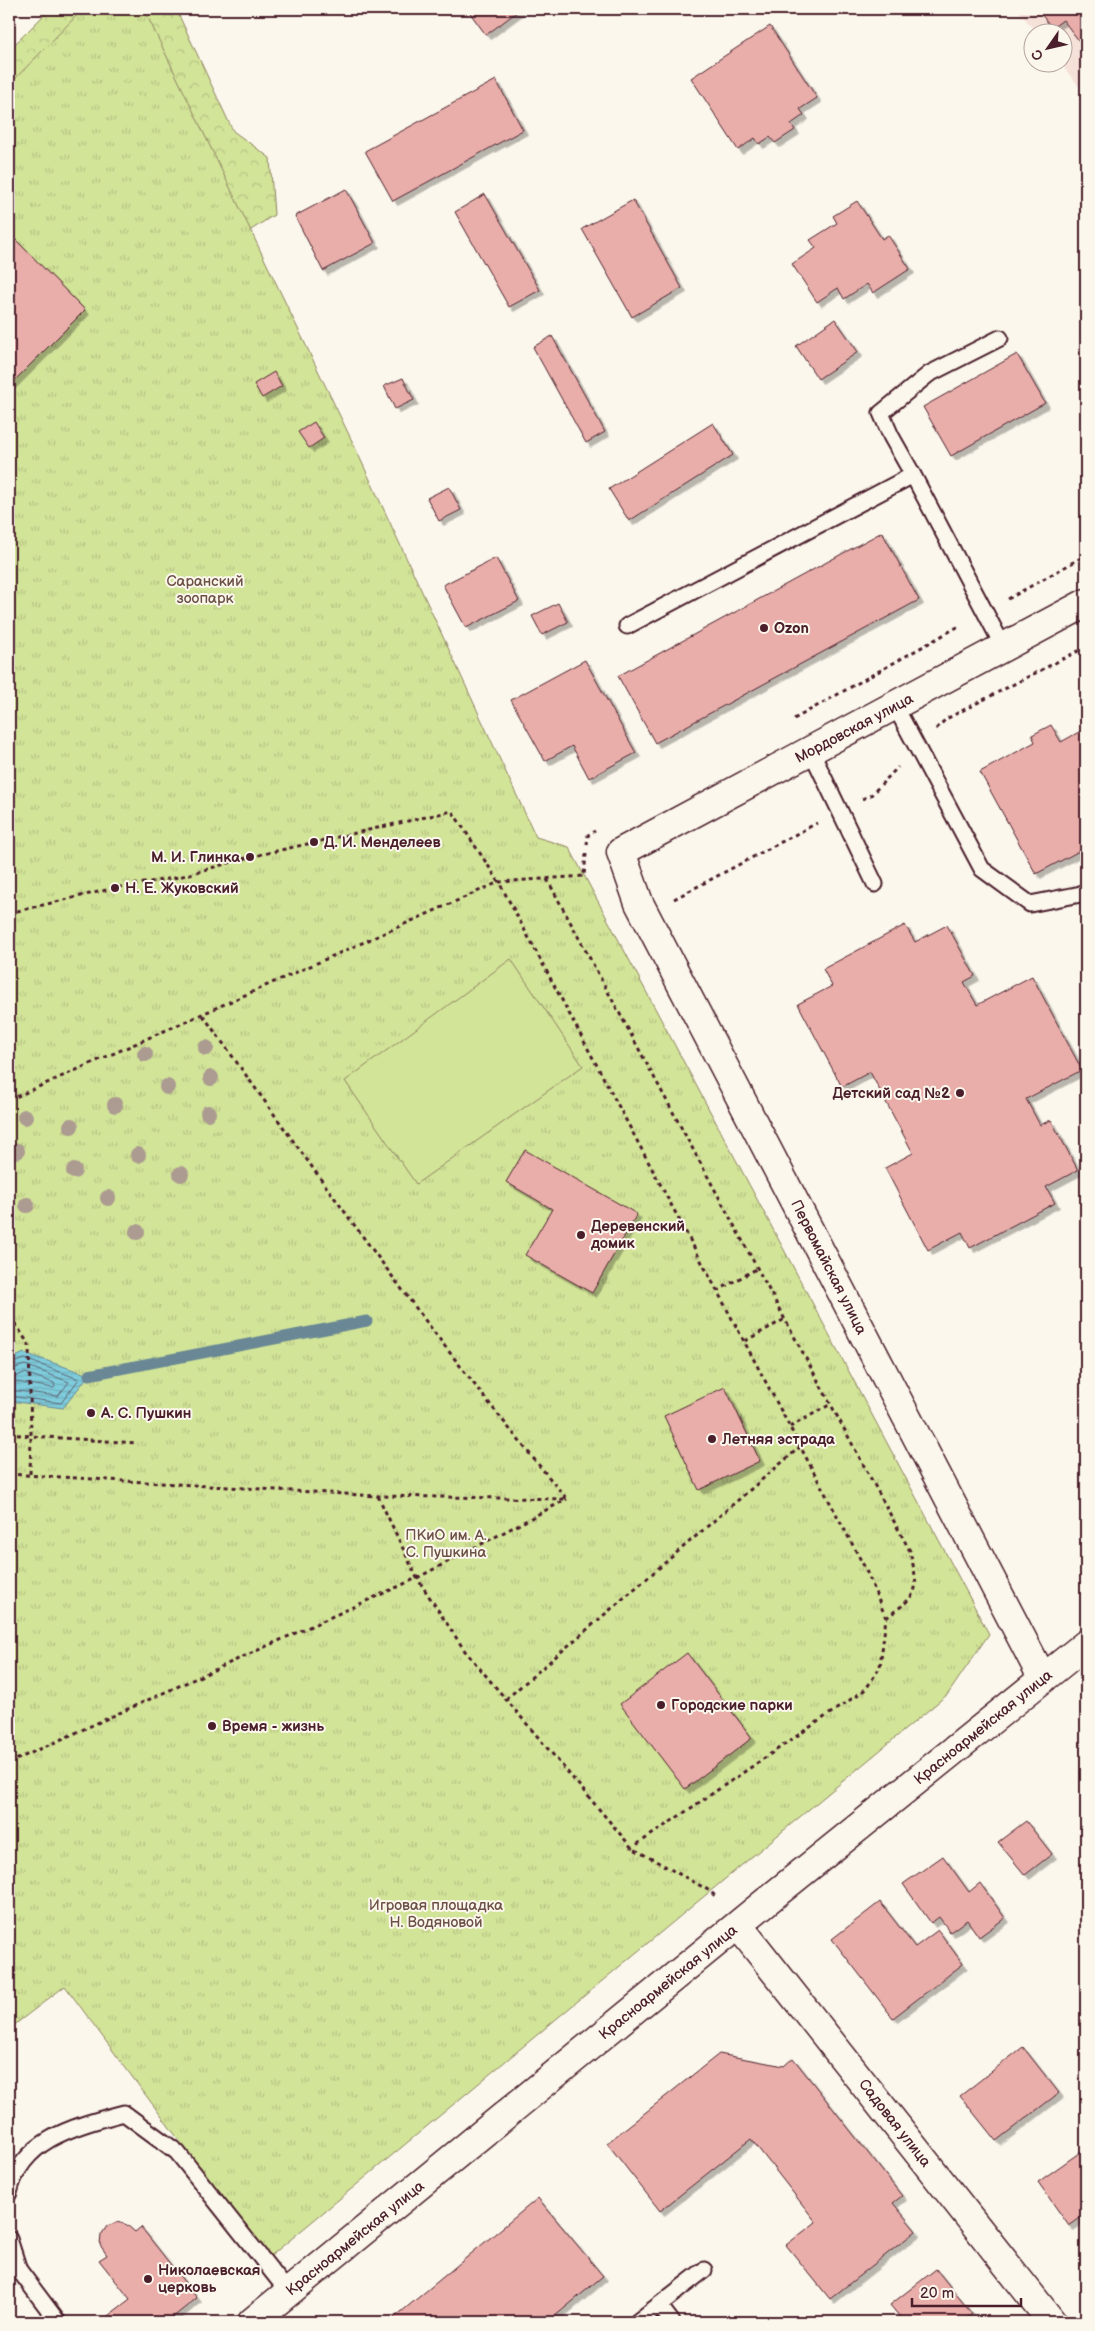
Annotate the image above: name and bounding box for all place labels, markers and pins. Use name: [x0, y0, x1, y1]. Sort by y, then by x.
place label: Ozon: [774, 619, 809, 638]
marker: Ozon: [758, 622, 770, 634]
place label: Д. И. Менделеев: [324, 833, 441, 852]
marker: Д. И. Менделеев: [308, 836, 320, 848]
place label: М. И. Глинка: [151, 848, 240, 867]
marker: М. И. Глинка: [244, 851, 256, 863]
place label: Н. Е. Жуковский: [125, 879, 239, 898]
marker: Н. Е. Жуковский: [109, 882, 121, 894]
place label: Детский сад №2: [832, 1084, 950, 1103]
marker: Детский сад №2: [954, 1087, 966, 1099]
place label: Деревенский домик: [590, 1217, 685, 1253]
marker: Деревенский домик: [575, 1229, 587, 1241]
place label: А. С. Пушкин: [100, 1404, 191, 1423]
marker: А. С. Пушкин: [85, 1407, 97, 1419]
place label: Летняя эстрада: [721, 1430, 835, 1449]
marker: Летняя эстрада: [706, 1433, 718, 1445]
place label: Городские парки: [671, 1696, 793, 1715]
marker: Городские парки: [655, 1699, 667, 1711]
place label: Время - жизнь: [222, 1717, 324, 1736]
marker: Время - жизнь: [206, 1720, 218, 1732]
place label: Николаевская церковь: [158, 2261, 260, 2297]
marker: Николаевская церковь: [142, 2273, 154, 2285]

